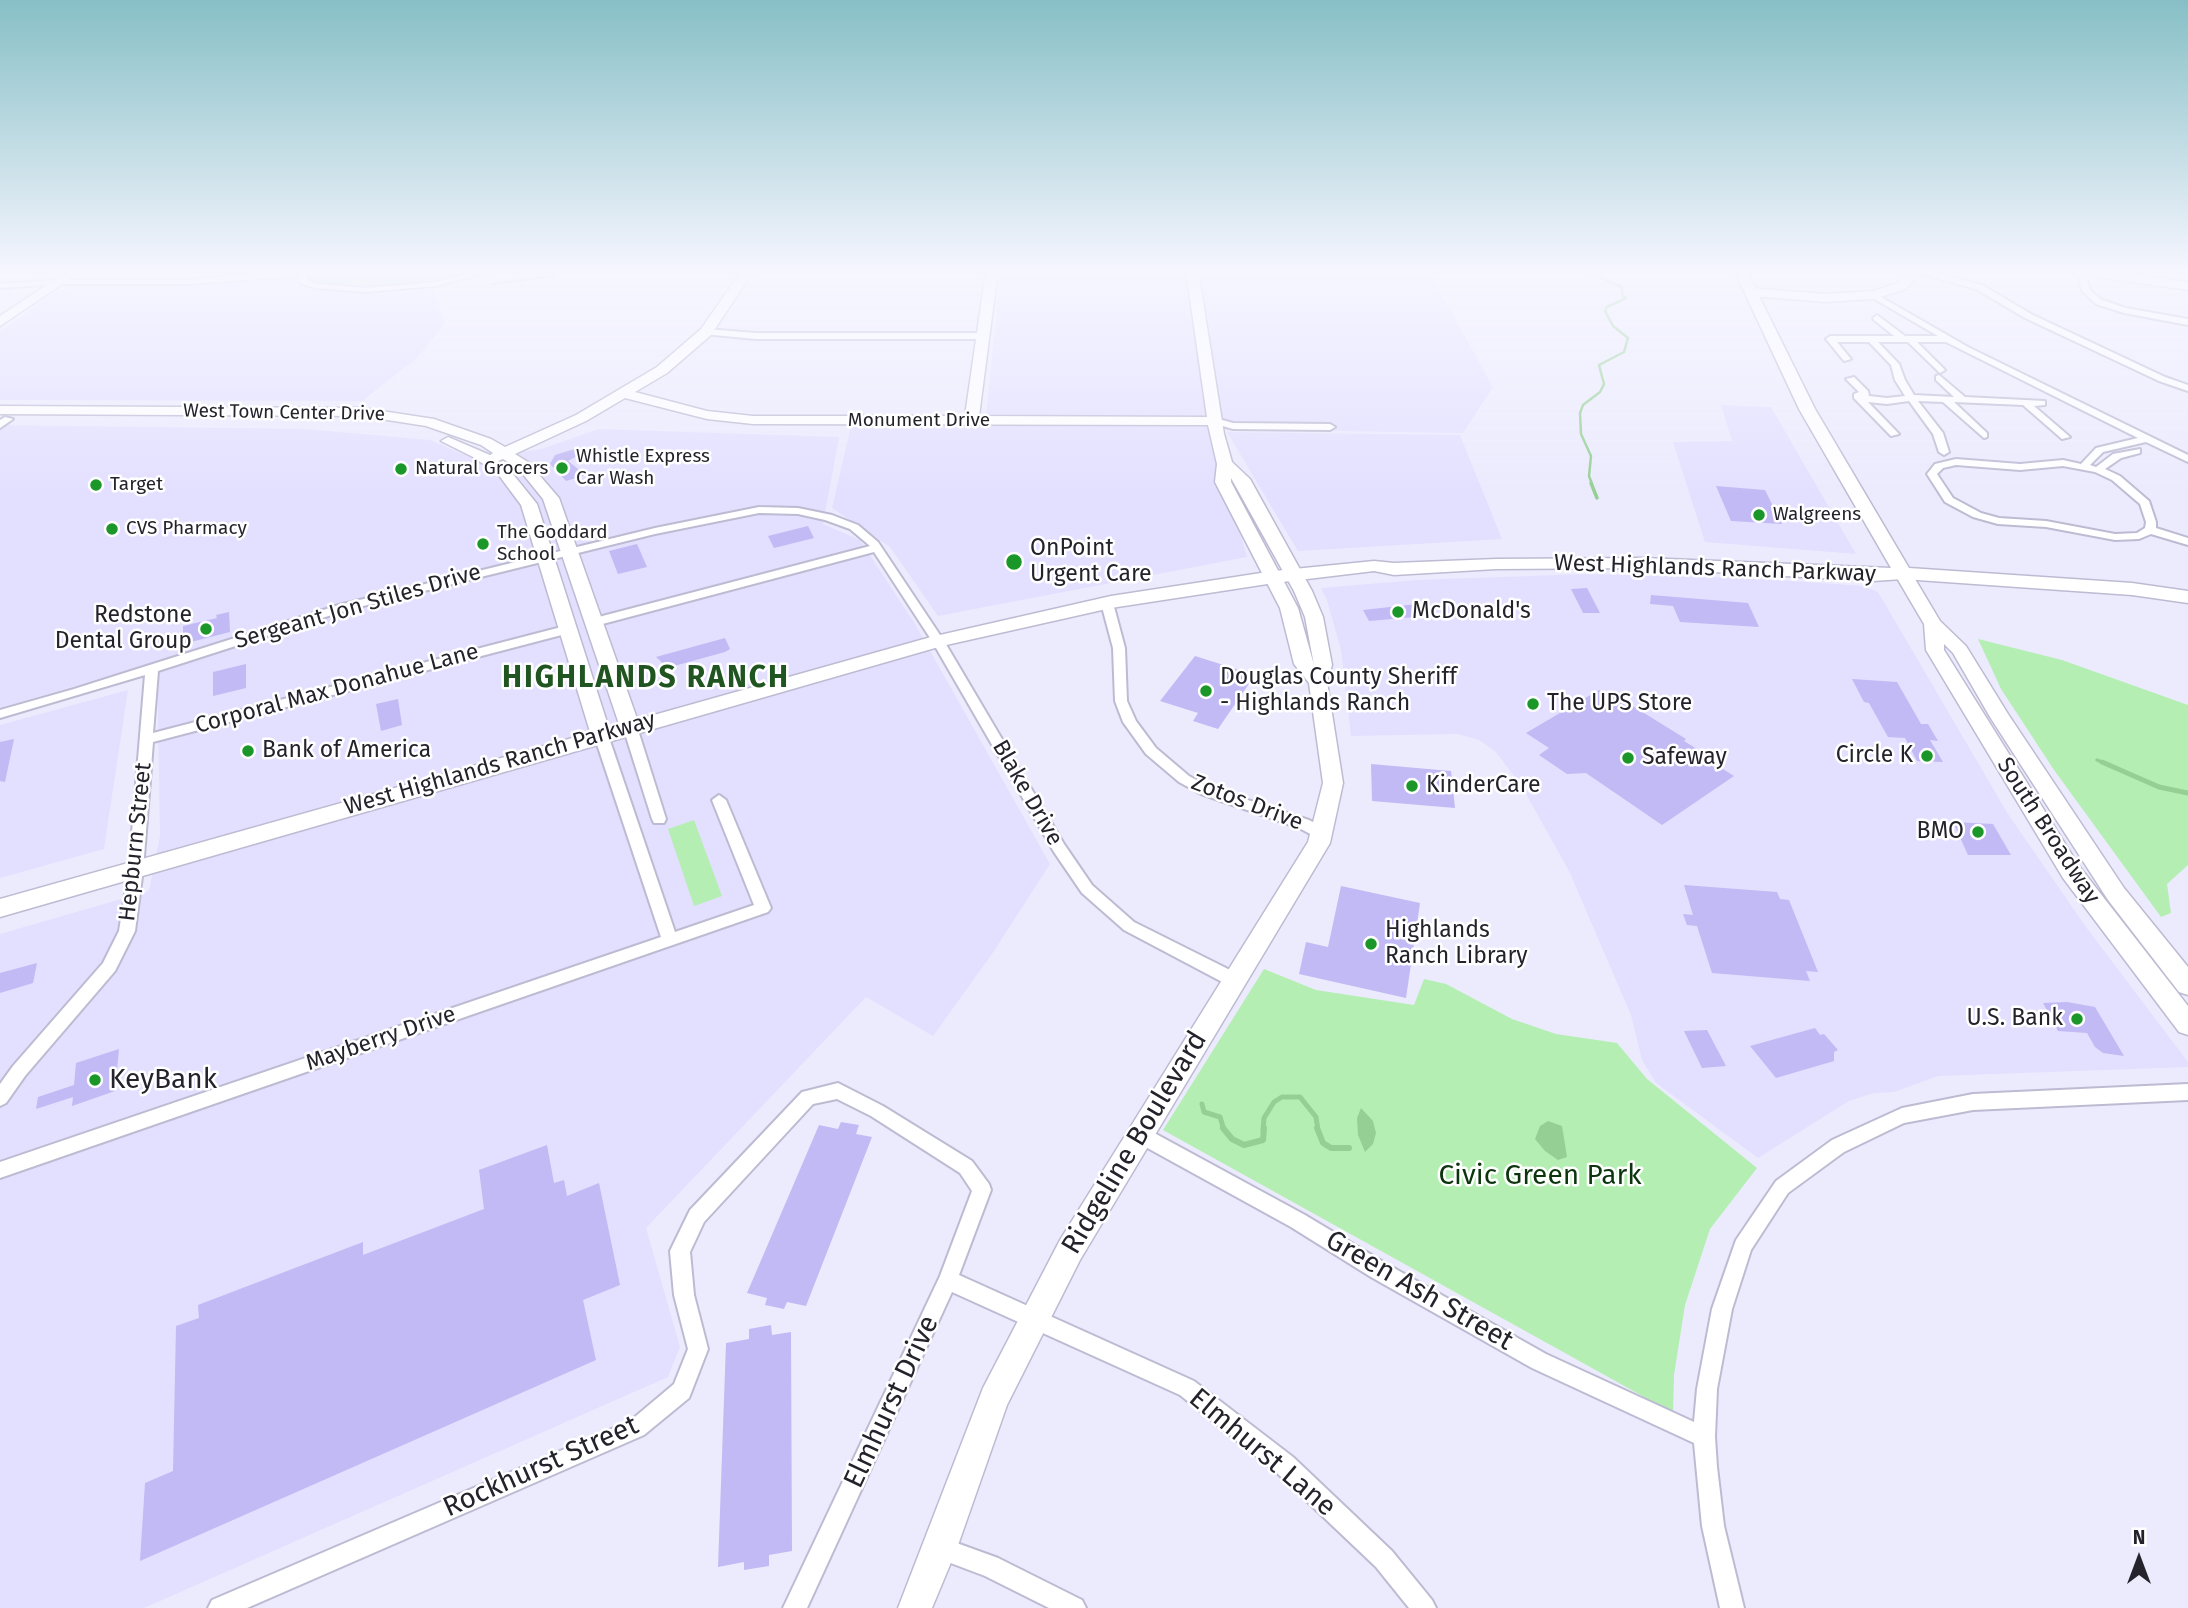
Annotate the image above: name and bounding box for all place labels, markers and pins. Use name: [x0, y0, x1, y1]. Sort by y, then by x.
place label: Whistle Express Car Wash: [576, 446, 710, 490]
place label: Natural Grocers: [415, 458, 548, 480]
marker: Whistle Express Car Wash: [554, 460, 570, 476]
marker: Natural Grocers: [393, 461, 409, 477]
place label: Target: [110, 474, 163, 496]
marker: Target: [88, 477, 104, 493]
place label: Walgreens: [1773, 504, 1861, 526]
marker: Walgreens: [1751, 507, 1767, 523]
place label: CVS Pharmacy: [126, 518, 247, 540]
marker: CVS Pharmacy: [104, 521, 120, 537]
place label: The Goddard School: [497, 522, 608, 566]
place label: OnPoint Urgent Care: [1030, 535, 1152, 589]
marker: The Goddard School: [475, 536, 491, 552]
marker: OnPoint Urgent Care: [1004, 552, 1024, 572]
place label: McDonald's: [1412, 598, 1531, 626]
place label: Redstone Dental Group: [55, 602, 192, 656]
marker: McDonald's: [1390, 604, 1406, 620]
marker: Redstone Dental Group: [198, 621, 214, 637]
place label: Douglas County Sheriff - Highlands Ranch: [1220, 664, 1457, 718]
marker: Douglas County Sheriff - Highlands Ranch: [1198, 683, 1214, 699]
place label: The UPS Store: [1547, 690, 1692, 718]
marker: The UPS Store: [1525, 696, 1541, 712]
place label: Bank of America: [262, 737, 431, 765]
place label: Circle K: [1836, 742, 1913, 770]
marker: Bank of America: [240, 743, 256, 759]
place label: Safeway: [1642, 744, 1727, 772]
marker: Circle K: [1919, 748, 1935, 764]
marker: Safeway: [1620, 750, 1636, 766]
place label: KinderCare: [1426, 772, 1541, 800]
marker: KinderCare: [1404, 778, 1420, 794]
place label: BMO: [1916, 818, 1964, 846]
marker: BMO: [1970, 824, 1986, 840]
place label: Highlands Ranch Library: [1385, 917, 1528, 971]
marker: Highlands Ranch Library: [1363, 936, 1379, 952]
place label: U.S. Bank: [1967, 1005, 2063, 1033]
marker: U.S. Bank: [2069, 1011, 2085, 1027]
place label: KeyBank: [109, 1063, 217, 1097]
marker: KeyBank: [87, 1072, 103, 1088]

